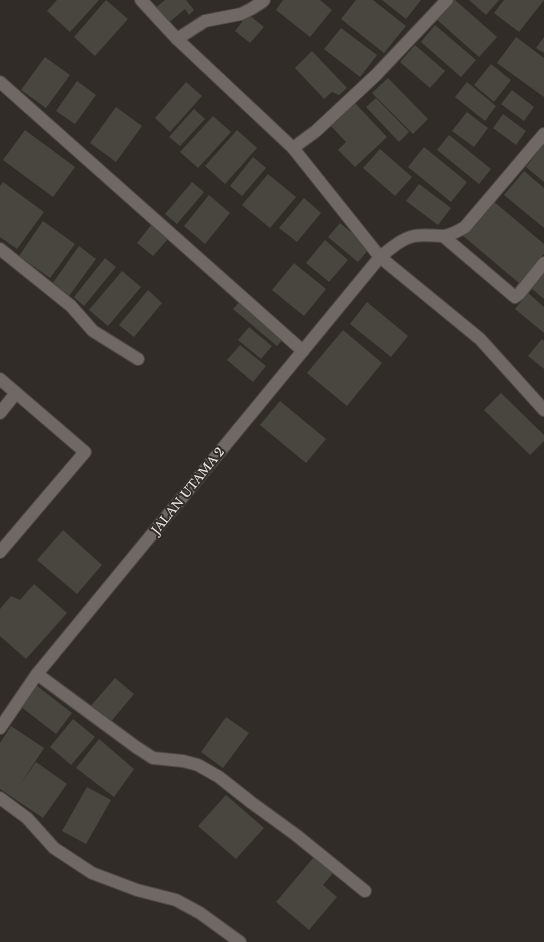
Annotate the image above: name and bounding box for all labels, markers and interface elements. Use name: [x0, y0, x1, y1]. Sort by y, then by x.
street label: JALAN UTAMA 2: [147, 444, 227, 539]

